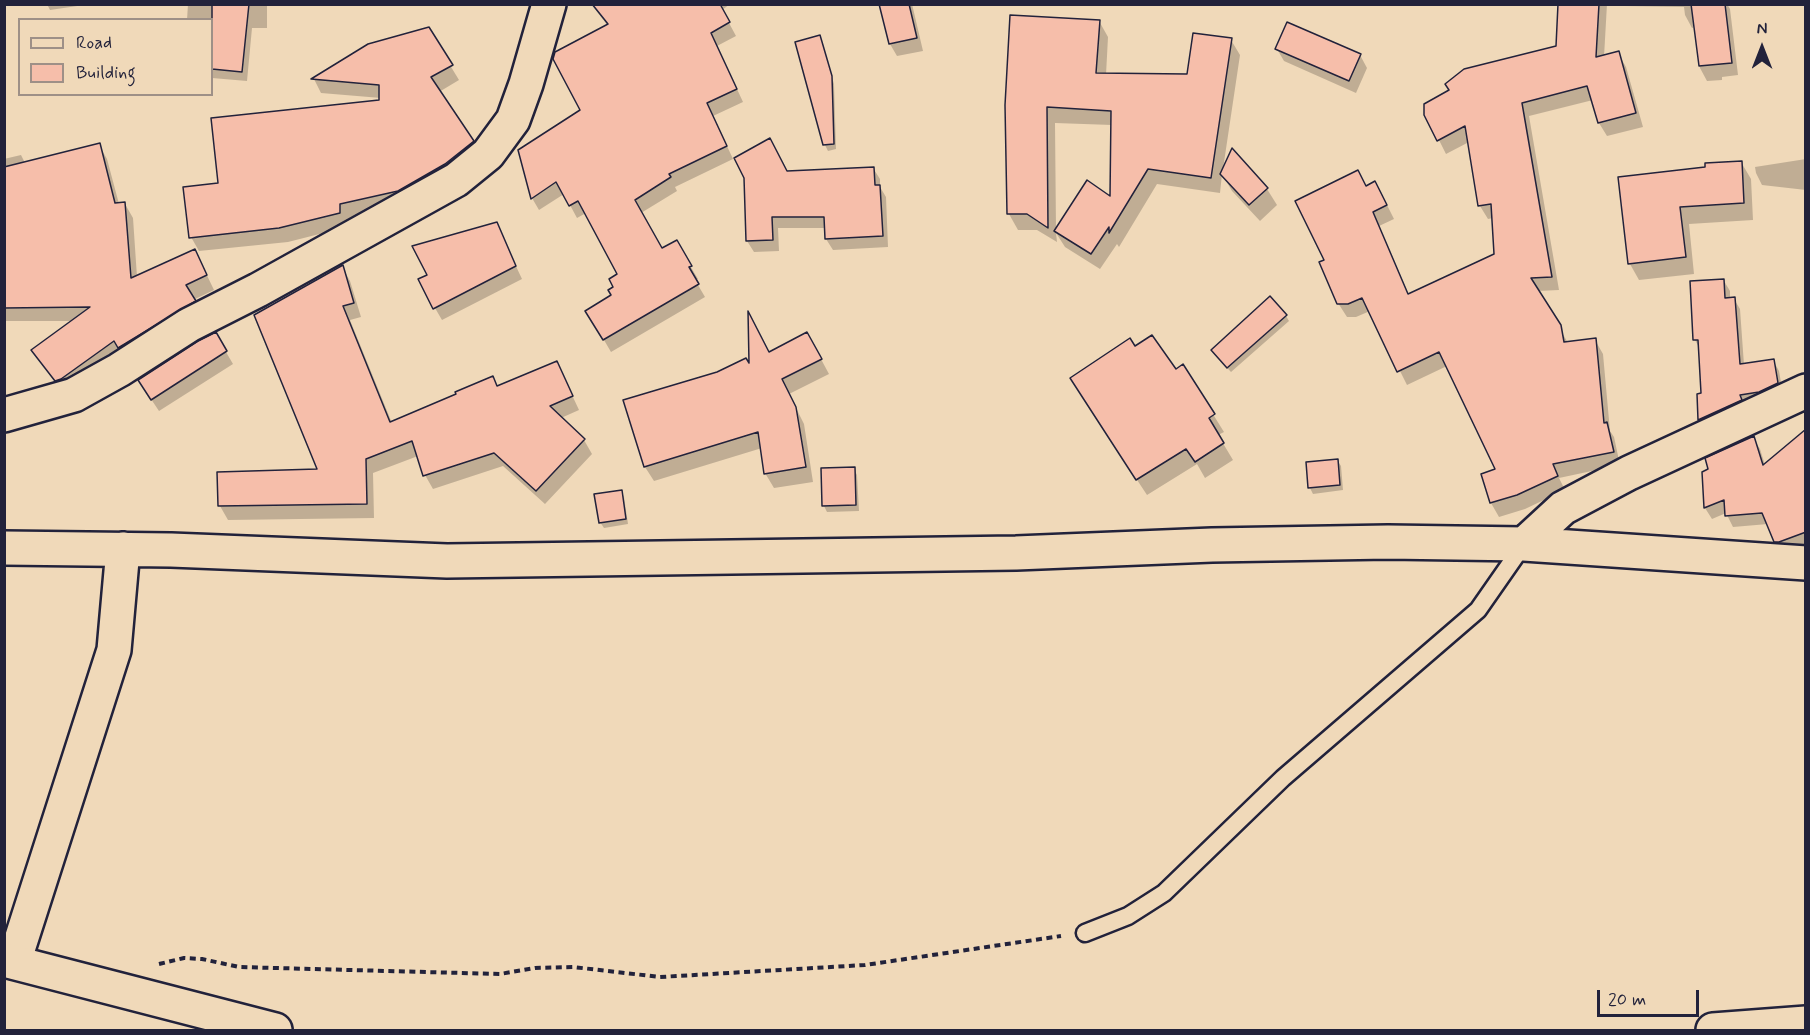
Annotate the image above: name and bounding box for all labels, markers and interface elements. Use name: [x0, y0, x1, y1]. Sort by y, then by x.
legend: [18, 18, 213, 96]
north arrow: [1732, 18, 1792, 78]
text: N: [1757, 19, 1767, 40]
text: Road: [76, 31, 112, 55]
text: Building: [76, 61, 136, 85]
scale bar: [1600, 978, 1702, 1016]
text: 20 m: [1608, 988, 1646, 1012]

